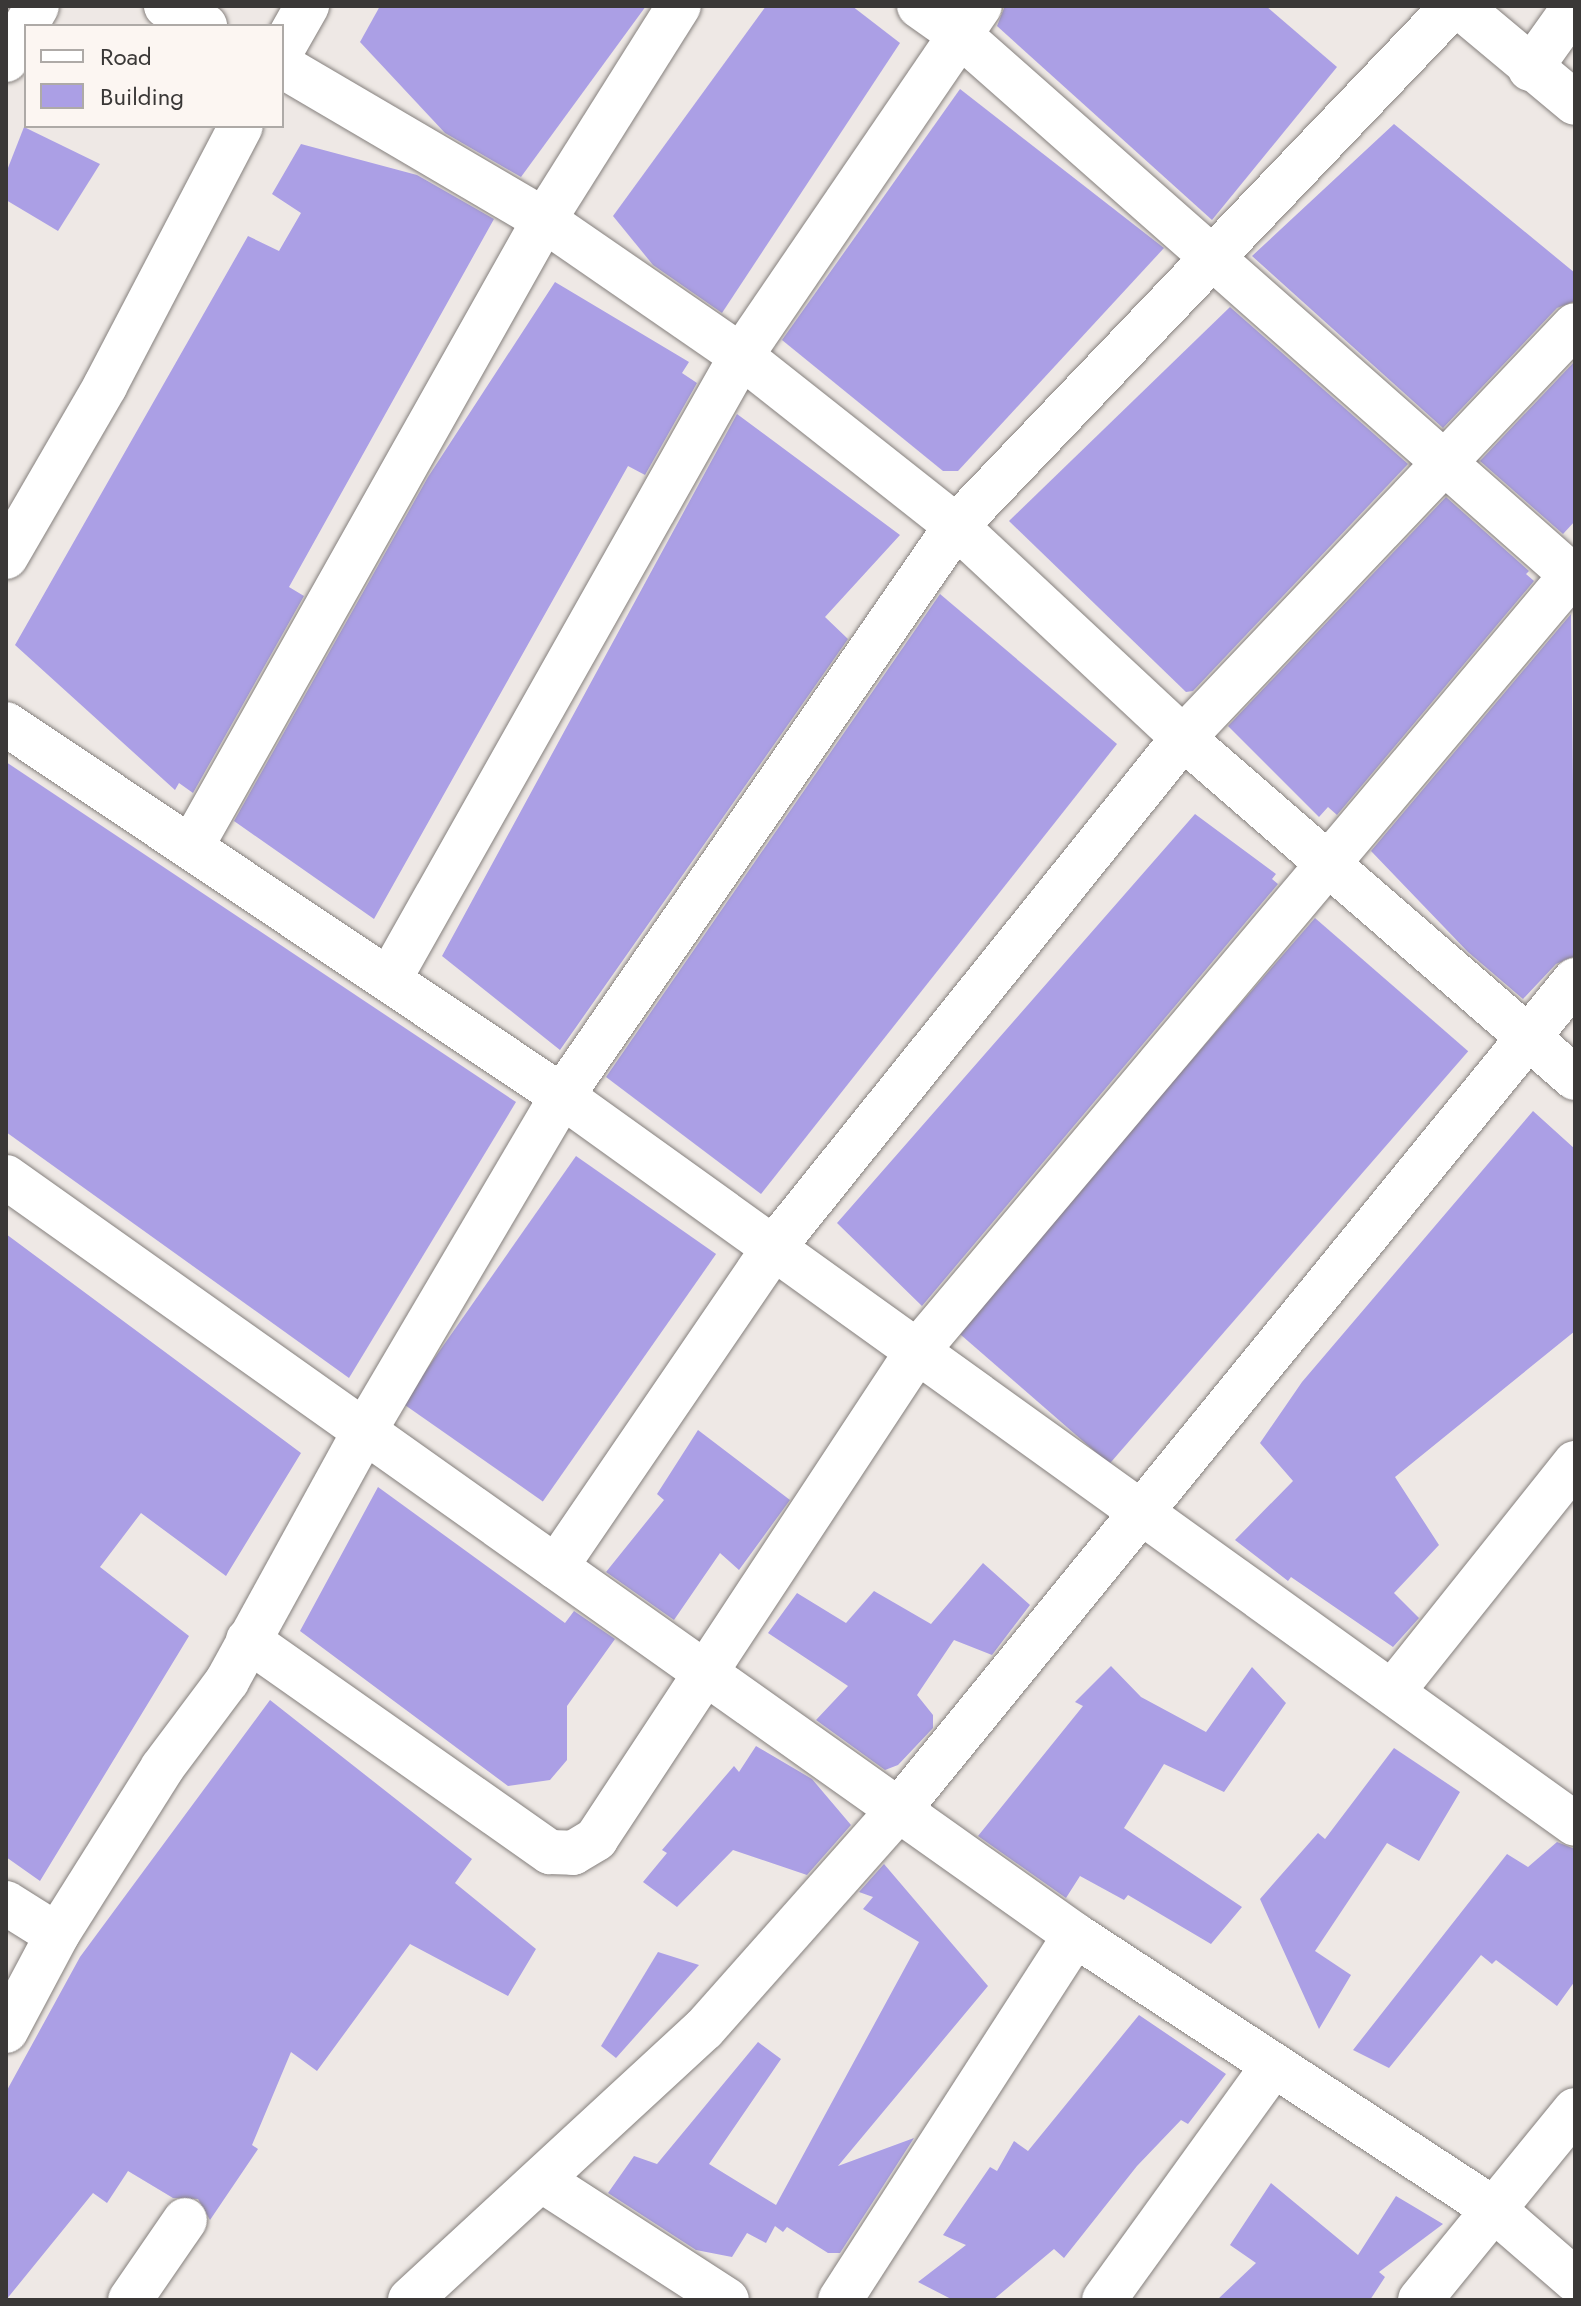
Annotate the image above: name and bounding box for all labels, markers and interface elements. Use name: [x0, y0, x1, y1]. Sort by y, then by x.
legend: [24, 24, 284, 128]
text: Road: [100, 39, 152, 74]
text: Building: [100, 79, 184, 114]

